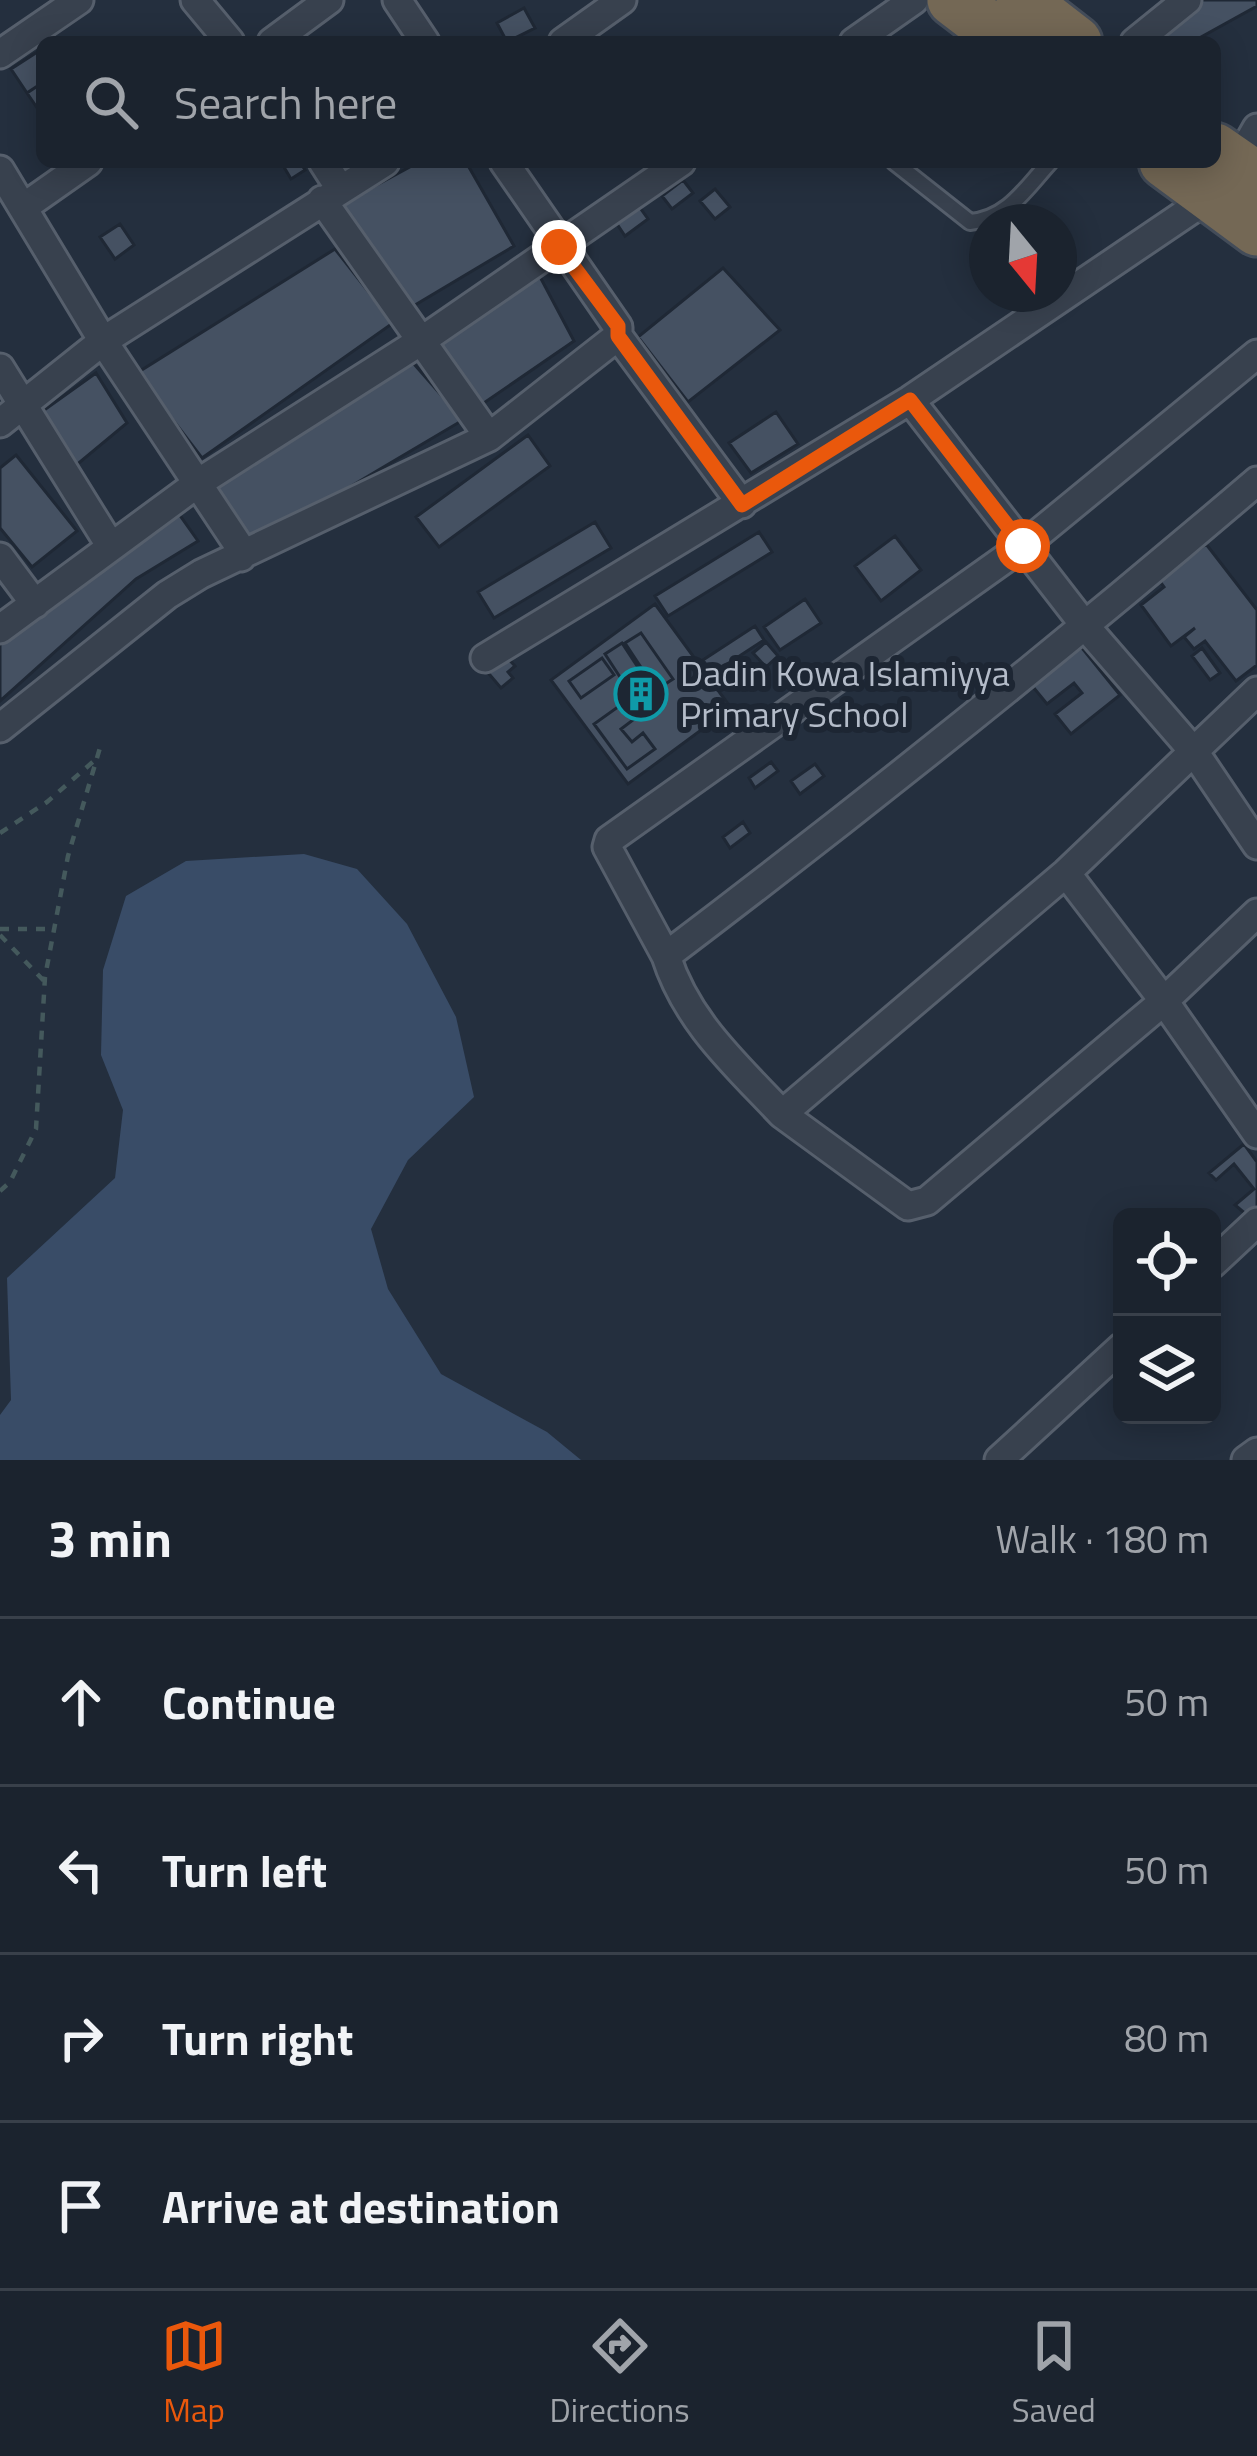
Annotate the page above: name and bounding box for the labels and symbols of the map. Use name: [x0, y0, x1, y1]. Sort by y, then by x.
north arrow: [969, 204, 1077, 312]
route end: [532, 220, 586, 274]
route start: [996, 519, 1050, 573]
place label: Dadin Kowa Islamiyya Primary School: [680, 645, 1010, 741]
building icon: Dadin Kowa Islamiyya Primary School: [613, 666, 669, 722]

